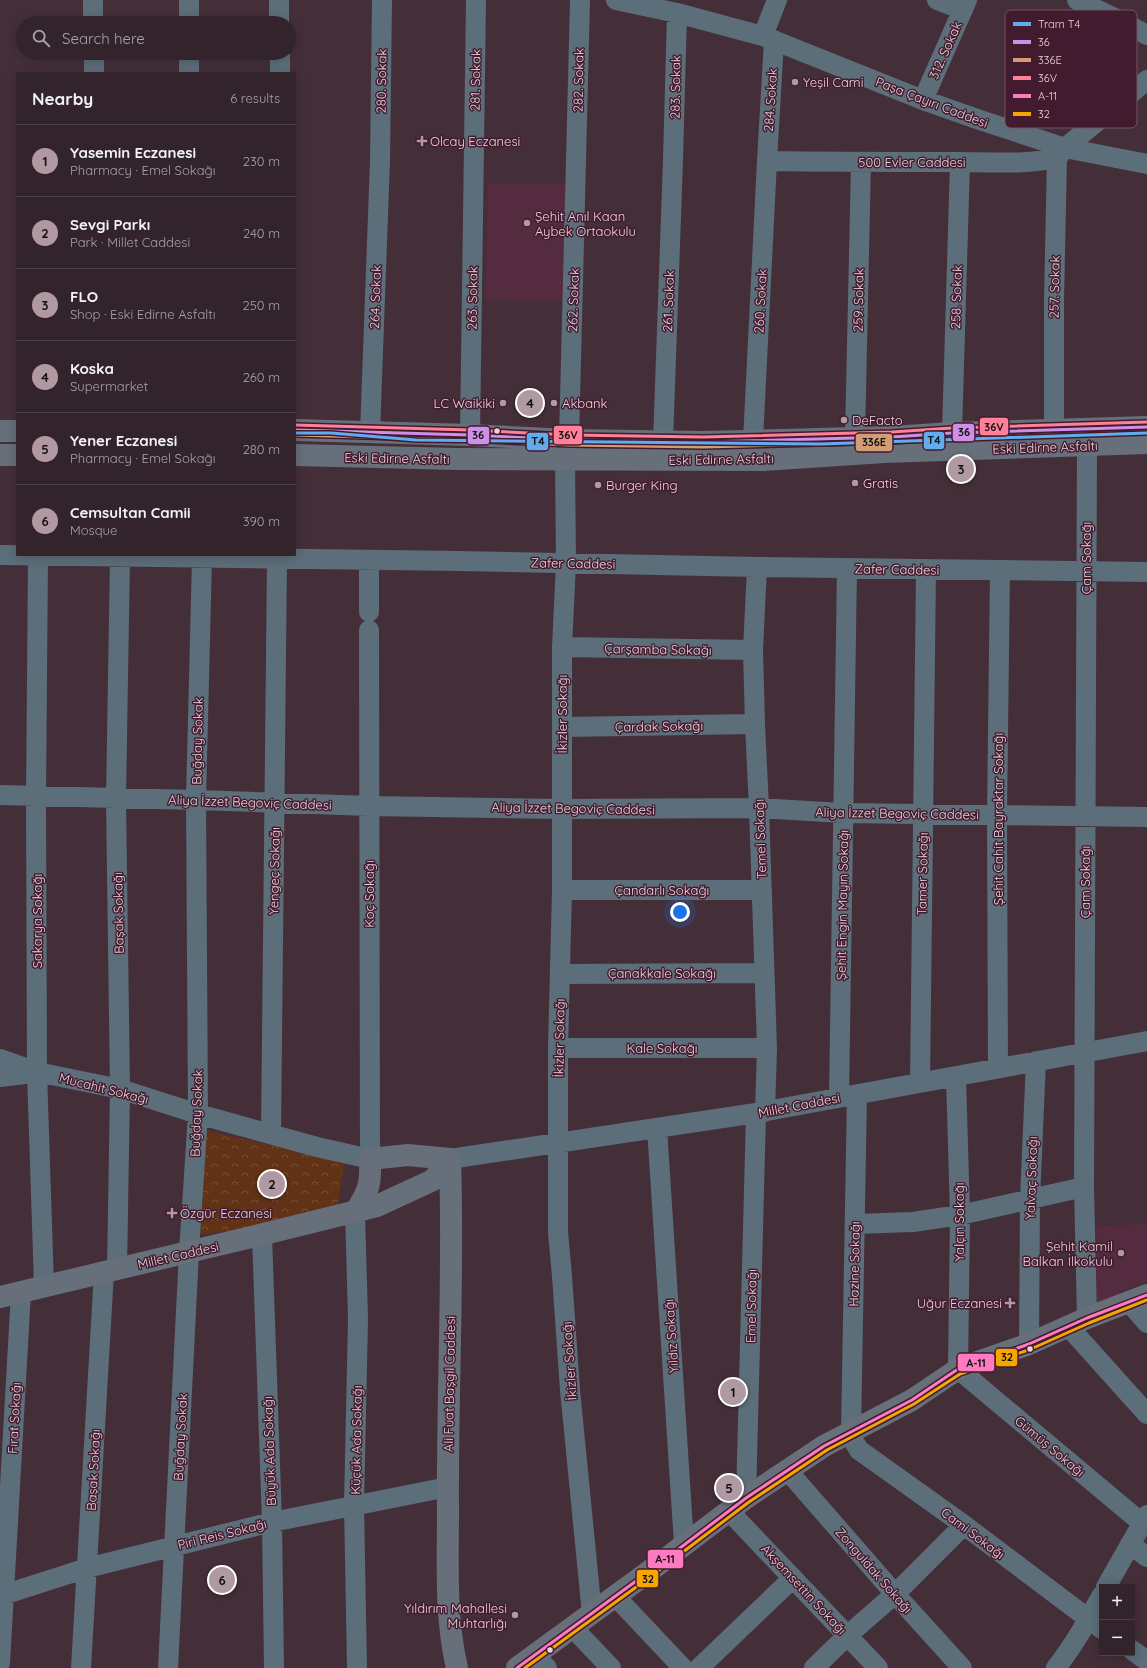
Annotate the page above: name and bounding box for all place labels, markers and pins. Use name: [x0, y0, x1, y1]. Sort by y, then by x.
place label: Yeşil Cami: [803, 74, 864, 90]
marker: Yeşil Cami: [790, 77, 800, 87]
place label: Olcay Eczanesi: [430, 133, 520, 149]
marker: Olcay Eczanesi: [417, 136, 427, 146]
place label: Şehit Anıl Kaan Aybek Ortaokulu: [535, 208, 636, 239]
marker: Şehit Anıl Kaan Aybek Ortaokulu: [522, 218, 532, 228]
pin: 4: [517, 388, 543, 418]
place label: LC Waikiki: [434, 395, 495, 411]
place label: Akbank: [562, 395, 608, 411]
marker: LC Waikiki: [498, 398, 508, 408]
marker: Akbank: [549, 398, 559, 408]
place label: DeFacto: [852, 412, 903, 428]
marker: DeFacto: [839, 415, 849, 425]
unlabelled marker: [492, 426, 502, 436]
pin: 3: [948, 454, 974, 484]
place label: Gratis: [863, 475, 898, 491]
place label: Burger King: [606, 477, 678, 493]
marker: Gratis: [850, 478, 860, 488]
marker: Burger King: [593, 480, 603, 490]
pin: 2: [259, 1169, 285, 1199]
place label: Özgür Eczanesi: [180, 1205, 272, 1221]
marker: Özgür Eczanesi: [167, 1208, 177, 1218]
place label: Şehit Kamil Balkan İlkokulu: [1022, 1238, 1113, 1269]
marker: Şehit Kamil Balkan İlkokulu: [1116, 1248, 1126, 1258]
place label: Uğur Eczanesi: [917, 1295, 1002, 1311]
marker: Uğur Eczanesi: [1005, 1298, 1015, 1308]
unlabelled marker: [1025, 1344, 1035, 1354]
pin: 1: [720, 1377, 746, 1407]
pin: 5: [716, 1473, 742, 1503]
pin: 6: [209, 1565, 235, 1595]
place label: Yıldırım Mahallesi Muhtarlığı: [404, 1600, 507, 1631]
marker: Yıldırım Mahallesi Muhtarlığı: [510, 1610, 520, 1620]
unlabelled marker: [545, 1645, 555, 1655]

